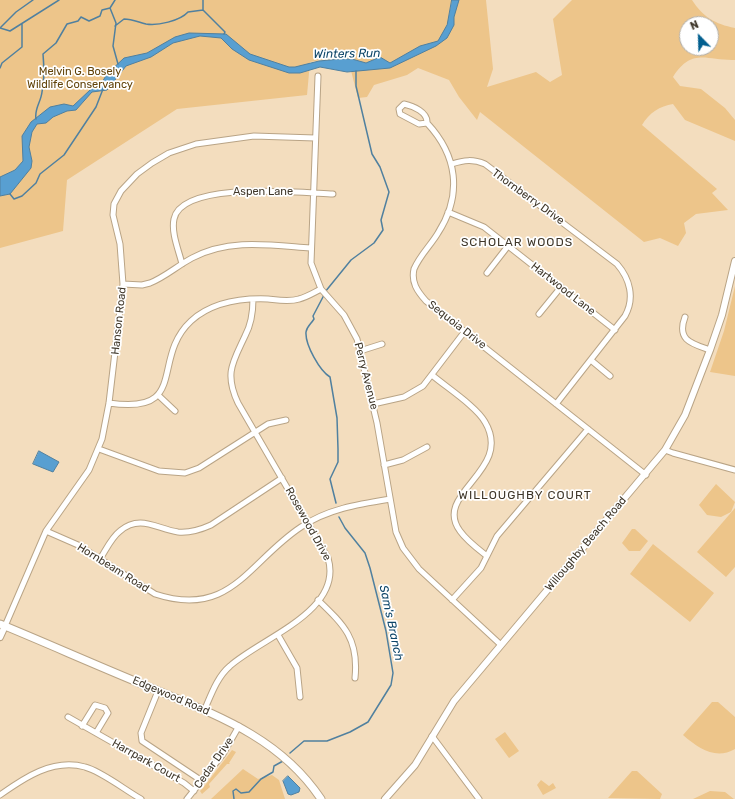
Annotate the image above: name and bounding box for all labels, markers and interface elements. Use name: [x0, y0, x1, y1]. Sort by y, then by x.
north arrow: [679, 16, 719, 56]
text: N: [688, 18, 701, 33]
water label: Winters Run: [313, 46, 381, 62]
park label: Melvin G. Bosely Wildlife Conservancy: [27, 65, 133, 91]
street label: Thornberry Drive: [489, 166, 567, 228]
street label: Aspen Lane: [233, 185, 293, 199]
district label: SCHOLAR WOODS: [461, 236, 573, 250]
street label: Hartwood Lane: [528, 260, 598, 318]
street label: Hanson Road: [109, 287, 129, 355]
street label: Sequoia Drive: [425, 298, 489, 352]
street label: Perry Avenue: [351, 341, 381, 411]
street label: Rosewood Drive: [282, 485, 334, 563]
district label: WILLOUGHBY COURT: [458, 489, 592, 503]
street label: Willoughby Beach Road: [543, 494, 629, 594]
street label: Hornbeam Road: [75, 541, 151, 595]
water label: Sam's Branch: [376, 584, 406, 662]
street label: Edgewood Road: [131, 674, 211, 718]
street label: Cedar Drive: [192, 735, 236, 791]
street label: Harrpark Court: [109, 737, 183, 785]

